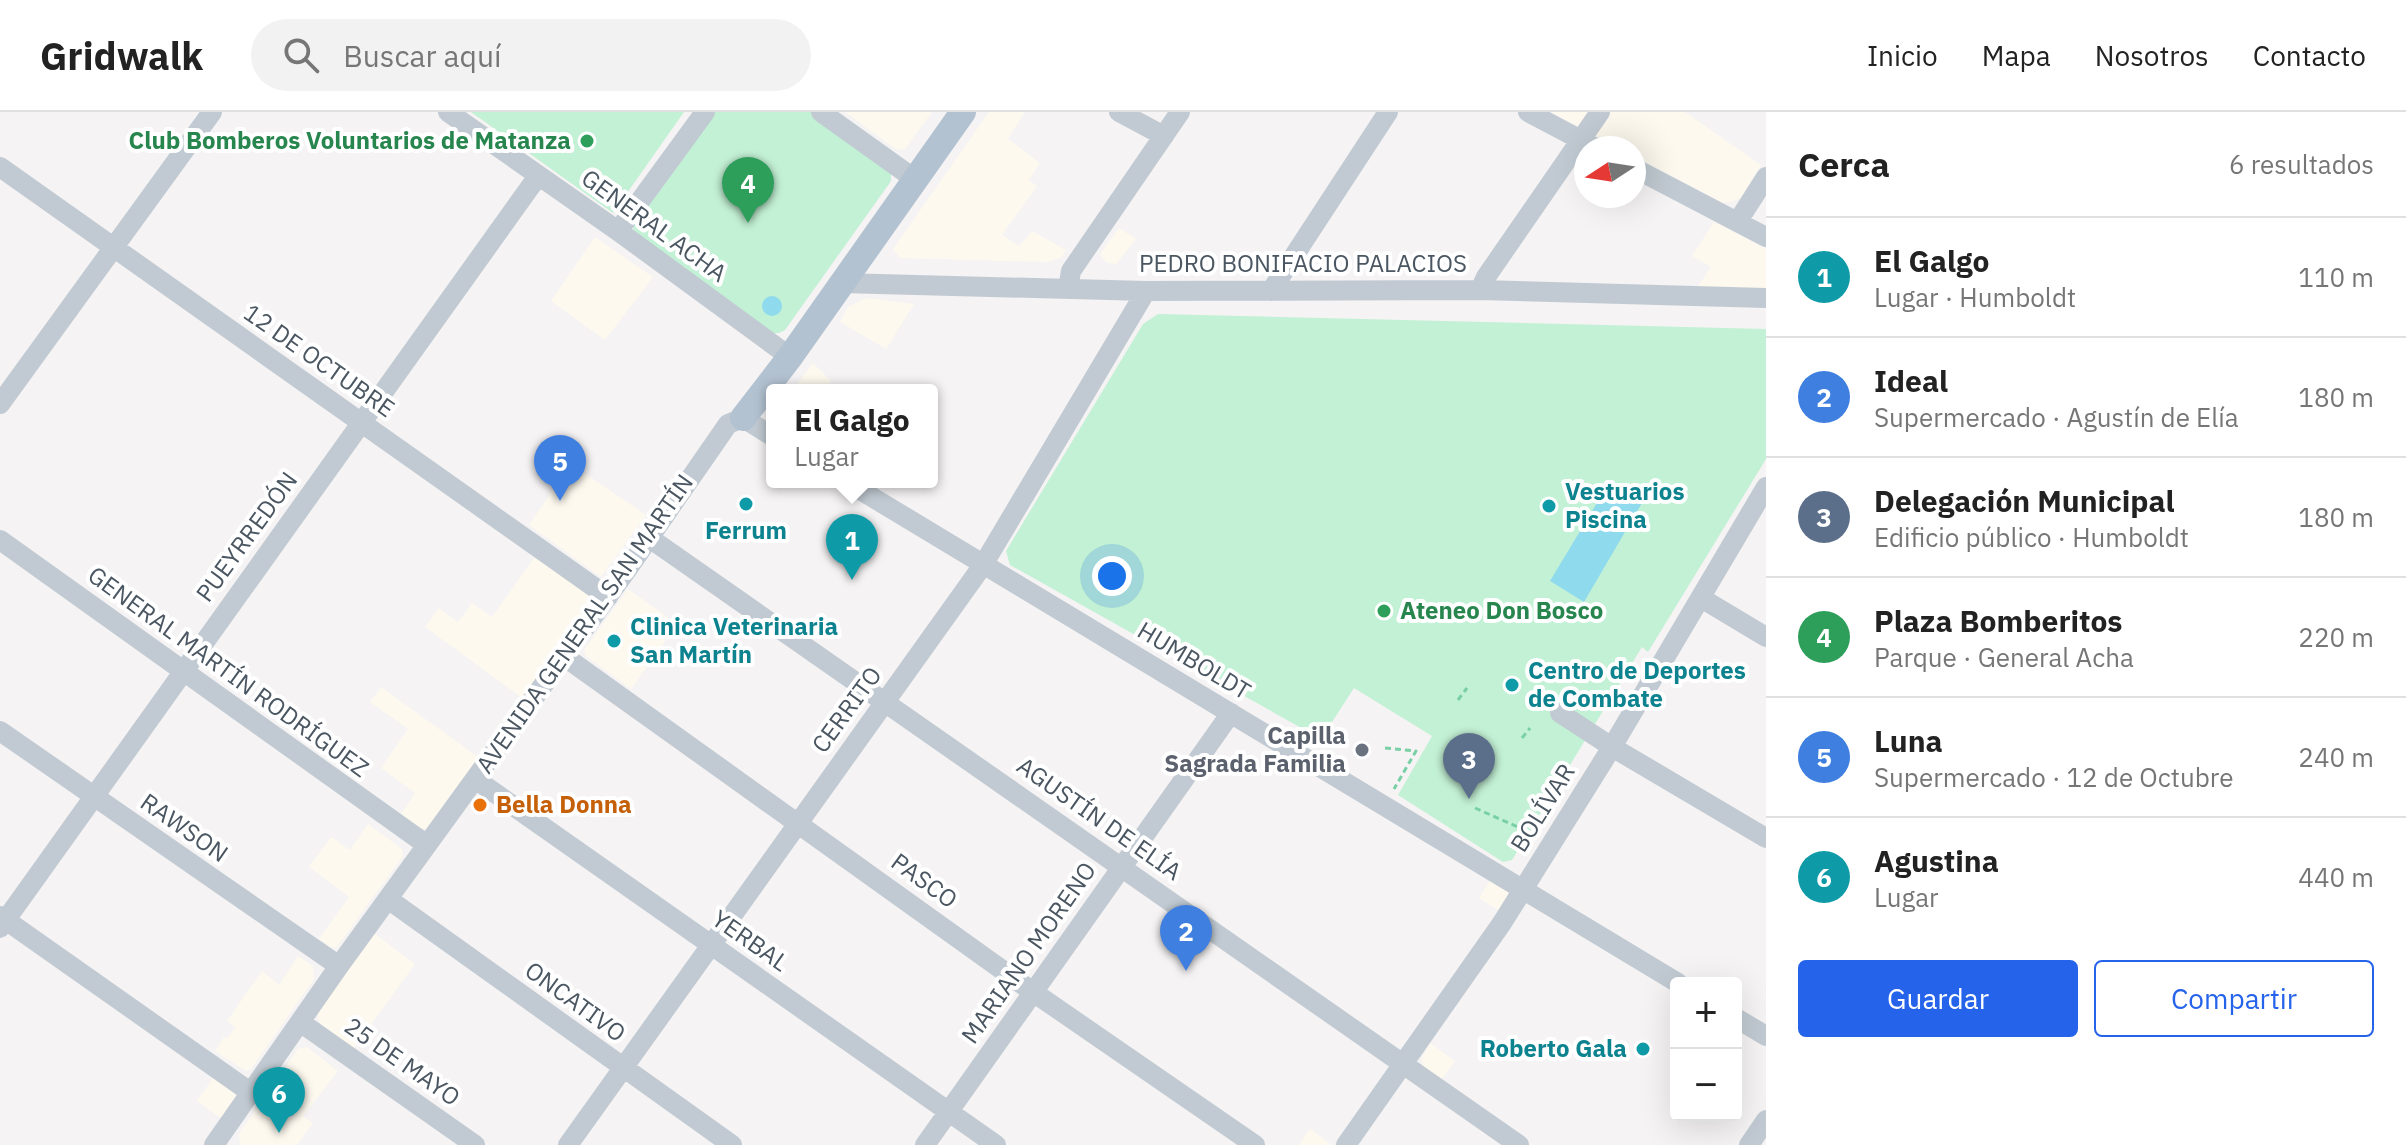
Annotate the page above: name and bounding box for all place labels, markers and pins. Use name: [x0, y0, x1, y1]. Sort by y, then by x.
place label: Club Bomberos Voluntarios de Matanza: [129, 124, 571, 156]
marker: Club Bomberos Voluntarios de Matanza: [578, 132, 596, 150]
pin: 4: [722, 157, 774, 223]
pin: 5: [534, 435, 586, 501]
place label: Vestuarios Piscina: [1565, 475, 1685, 535]
marker: Ferrum: [737, 495, 755, 513]
marker: Vestuarios Piscina: [1540, 497, 1558, 515]
place label: Ferrum: [705, 514, 787, 546]
pin: 1: [826, 514, 878, 580]
place label: Ateneo Don Bosco: [1400, 594, 1603, 626]
marker: Ateneo Don Bosco: [1375, 602, 1393, 620]
place label: Clinica Veterinaria San Martín: [630, 610, 838, 670]
marker: Clinica Veterinaria San Martín: [605, 632, 623, 650]
place label: Centro de Deportes de Combate: [1528, 654, 1746, 714]
marker: Centro de Deportes de Combate: [1503, 676, 1521, 694]
place label: Capilla Sagrada Familia: [1164, 719, 1346, 779]
pin: 3: [1443, 733, 1495, 799]
marker: Capilla Sagrada Familia: [1353, 741, 1371, 759]
place label: Bella Donna: [496, 788, 632, 820]
marker: Bella Donna: [471, 796, 489, 814]
pin: 2: [1160, 905, 1212, 971]
place label: Roberto Gala: [1480, 1032, 1627, 1064]
marker: Roberto Gala: [1634, 1040, 1652, 1058]
pin: 6: [253, 1067, 305, 1133]

